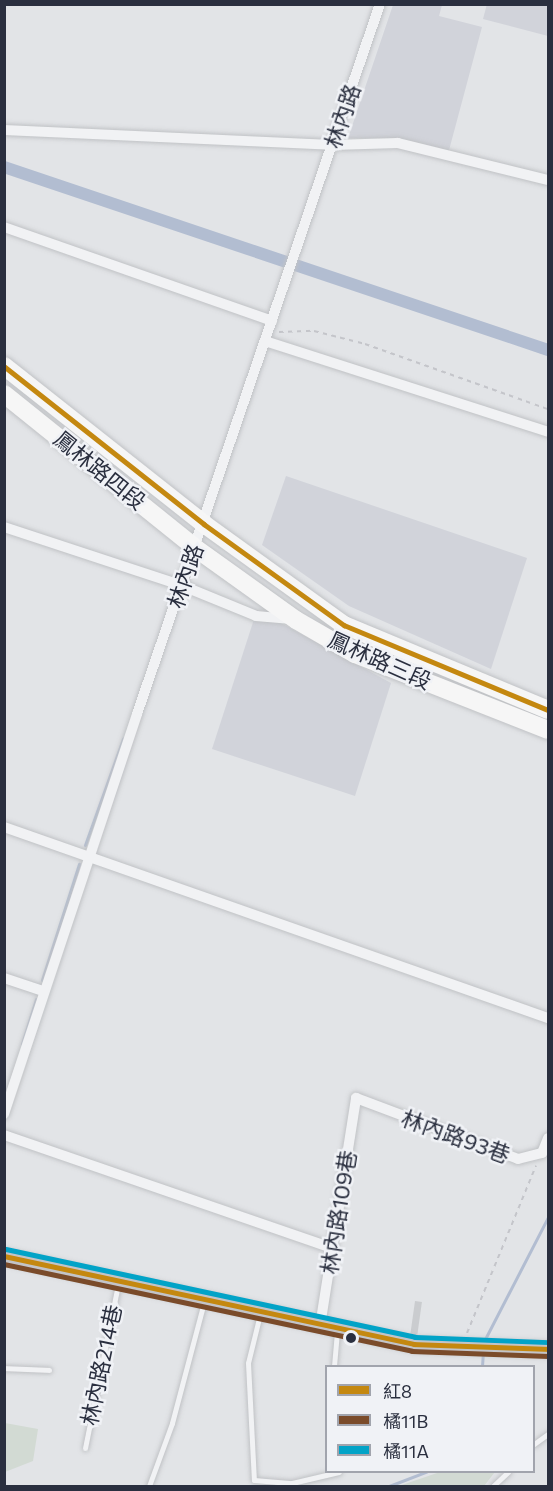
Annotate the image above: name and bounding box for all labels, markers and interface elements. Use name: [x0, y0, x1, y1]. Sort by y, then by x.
street label: 林內路: [319, 81, 365, 151]
street label: 鳳林路四段: [49, 425, 151, 515]
street label: 林內路: [162, 541, 208, 611]
street label: 鳳林路三段: [324, 626, 436, 694]
street label: 林內路93巷: [398, 1104, 514, 1168]
street label: 林內路109巷: [315, 1148, 361, 1276]
street label: 林內路214巷: [75, 1302, 127, 1428]
unlabelled marker: [345, 1332, 357, 1344]
legend: [325, 1365, 535, 1473]
text: 紅8: [383, 1380, 412, 1402]
text: 橘11B: [383, 1410, 428, 1432]
text: 橘11A: [383, 1440, 429, 1462]

